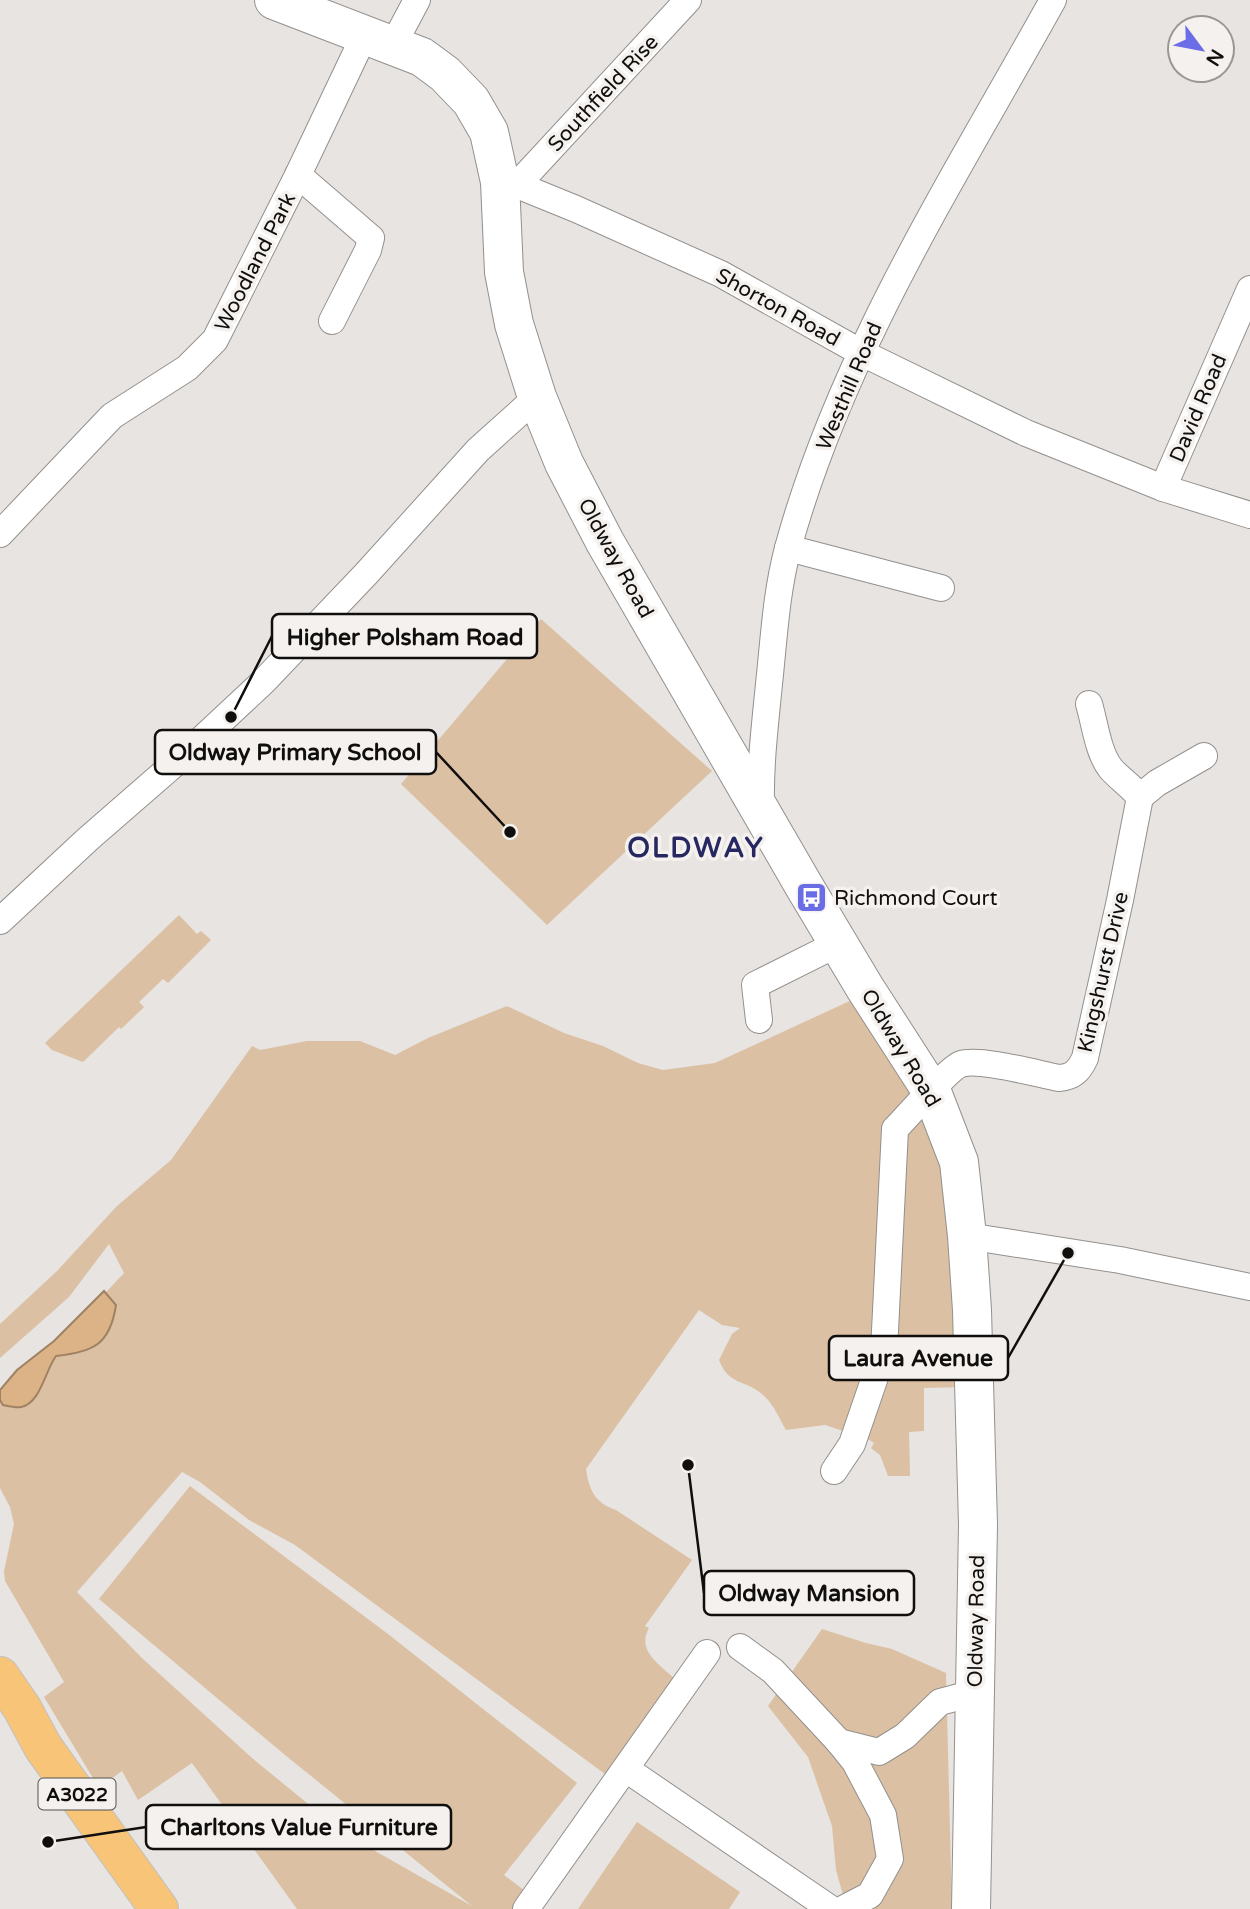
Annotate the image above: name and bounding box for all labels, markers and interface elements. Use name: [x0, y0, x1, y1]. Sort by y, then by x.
north arrow: [1166, 14, 1236, 84]
street label: Southfield Rise: [543, 30, 664, 157]
text: N: [1201, 45, 1228, 70]
street label: Woodland Park: [210, 189, 301, 336]
street label: Shorton Road: [711, 263, 844, 352]
street label: Westhill Road: [811, 318, 888, 454]
street label: David Road: [1164, 350, 1232, 466]
street label: Oldway Road: [572, 494, 659, 622]
callout: Higher Polsham Road: [272, 614, 537, 658]
text: Higher Polsham Road: [287, 624, 523, 652]
callout: Oldway Primary School: [155, 730, 436, 774]
text: Oldway Primary School: [169, 739, 421, 767]
district label: OLDWAY: [627, 831, 765, 865]
bus stop icon: Richmond Court: [794, 881, 828, 915]
place label: Richmond Court: [834, 886, 998, 911]
street label: Kingshurst Drive: [1073, 889, 1134, 1055]
street label: Oldway Road: [856, 985, 946, 1112]
callout: Laura Avenue: [829, 1336, 1008, 1380]
text: Laura Avenue: [843, 1345, 993, 1373]
street label: Oldway Road: [963, 1554, 990, 1688]
callout: Oldway Mansion: [704, 1571, 914, 1615]
text: Oldway Mansion: [718, 1580, 900, 1608]
road number: A3022: [38, 1778, 116, 1810]
callout: Charltons Value Furniture: [146, 1805, 451, 1849]
text: Charltons Value Furniture: [160, 1814, 438, 1842]

